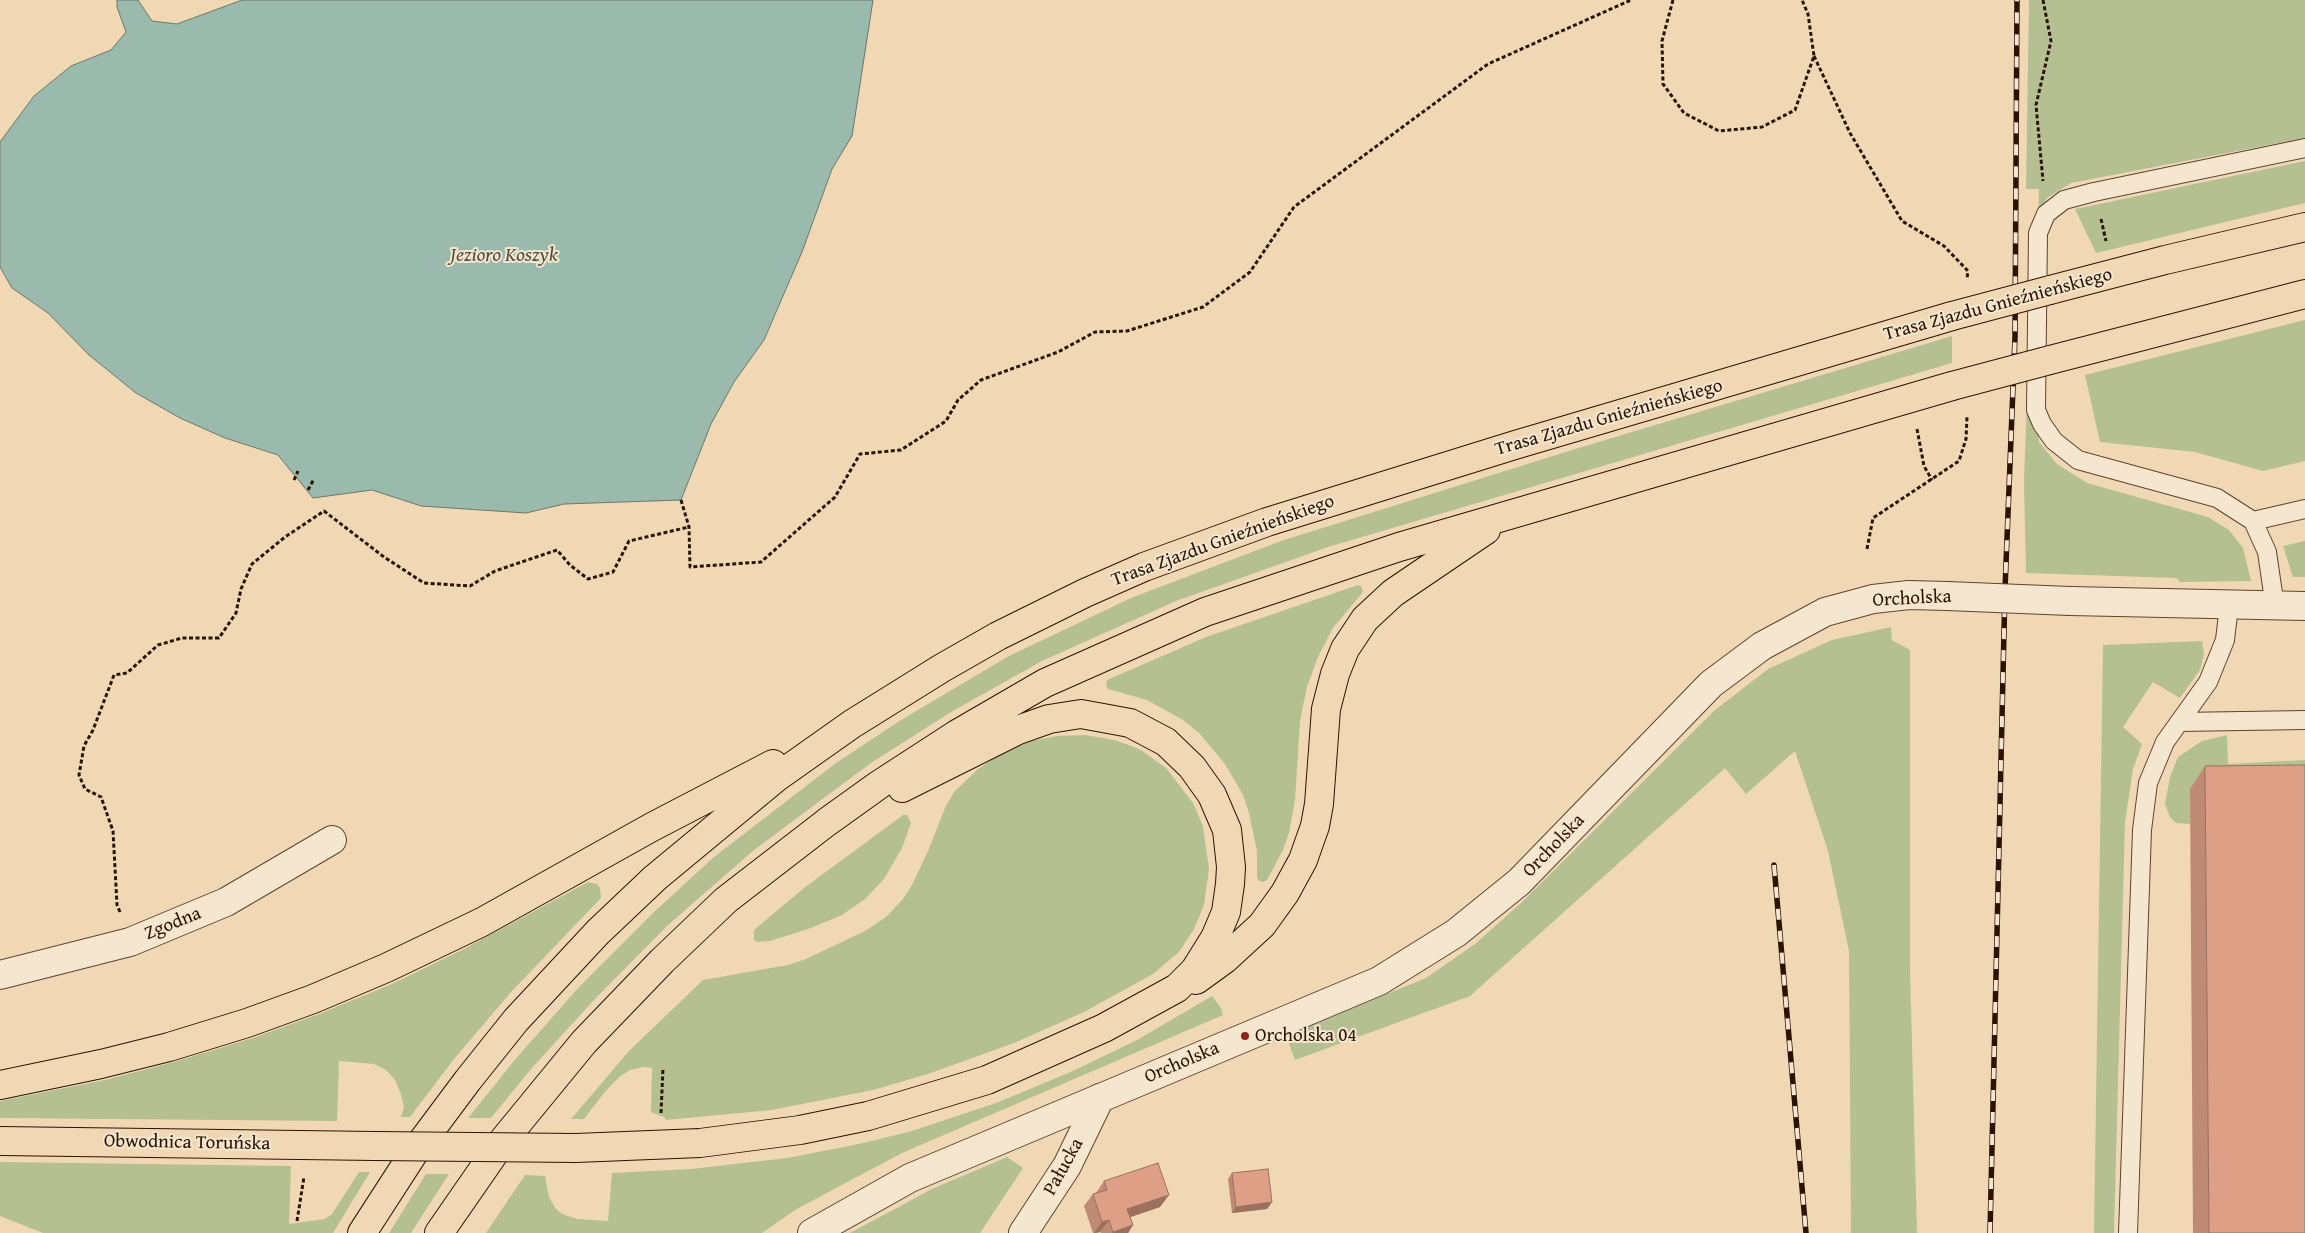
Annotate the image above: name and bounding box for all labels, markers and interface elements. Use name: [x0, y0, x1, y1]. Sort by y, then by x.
water label: Jezioro Koszyk: [450, 244, 558, 268]
street label: Trasa Zjazdu Gnieźnieńskiego: [1881, 263, 2115, 347]
street label: Trasa Zjazdu Gnieźnieńskiego: [1493, 375, 1725, 461]
street label: Trasa Zjazdu Gnieźnieńskiego: [1108, 490, 1338, 592]
street label: Orcholska: [1872, 586, 1952, 612]
street label: Orcholska: [1518, 810, 1590, 882]
street label: Zgodna: [141, 902, 205, 946]
place label: Orcholska 04: [1255, 1025, 1357, 1047]
marker: Orcholska 04: [1239, 1030, 1251, 1042]
street label: Orcholska: [1141, 1037, 1223, 1089]
street label: Obwodnica Toruńska: [104, 1130, 270, 1156]
street label: Pałucka: [1039, 1134, 1089, 1200]

